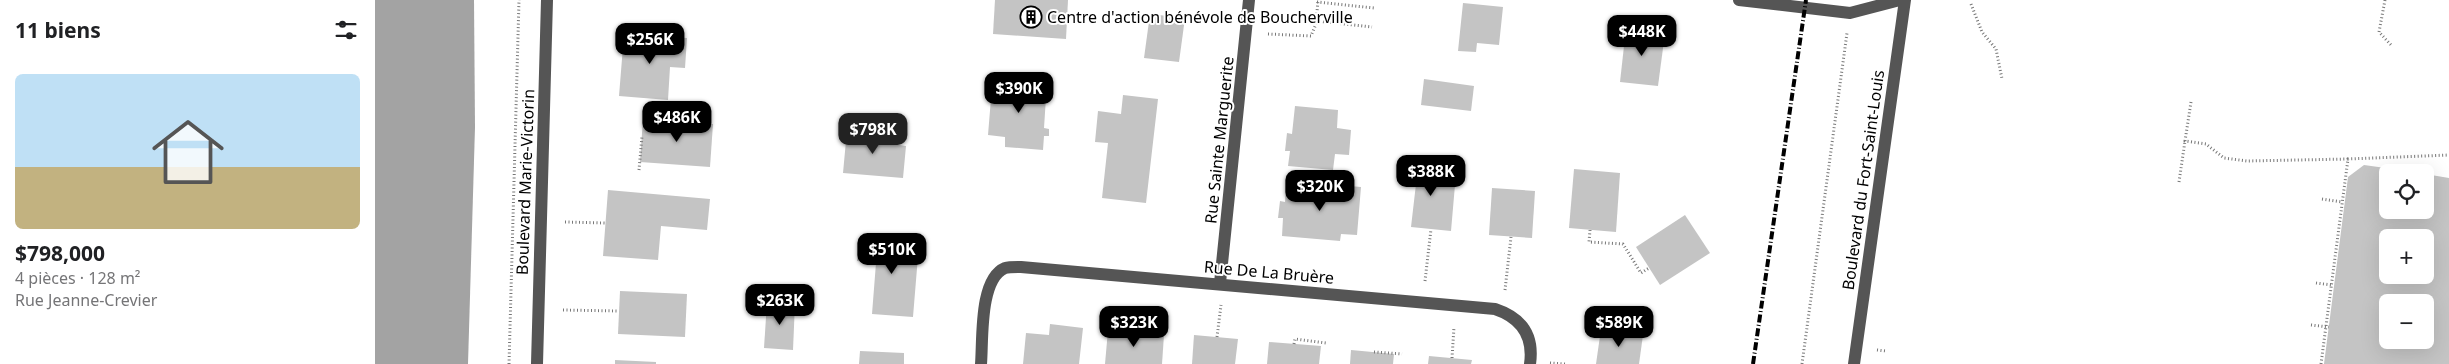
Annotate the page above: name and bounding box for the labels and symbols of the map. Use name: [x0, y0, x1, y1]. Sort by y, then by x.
building icon: Centre d'action bénévole de Boucherville: [1019, 5, 1043, 29]
place label: Centre d'action bénévole de Boucherville: [1047, 6, 1353, 28]
pin: $448K: [1607, 15, 1677, 57]
pin: $256K: [615, 22, 685, 65]
street label: Rue Sainte Marguerite: [1199, 55, 1239, 225]
street label: Boulevard du Fort-Saint-Louis: [1837, 69, 1889, 291]
pin: $390K: [984, 72, 1054, 114]
street label: Boulevard Marie-Victorin: [511, 89, 539, 275]
pin: $486K: [642, 100, 712, 143]
pin: $798K: [838, 112, 908, 155]
pin: $388K: [1396, 154, 1466, 197]
pin: $320K: [1285, 170, 1355, 212]
pin: $510K: [857, 232, 927, 275]
street label: Rue De La Bruère: [1203, 255, 1335, 289]
pin: $263K: [745, 284, 815, 326]
pin: $323K: [1099, 306, 1169, 348]
pin: $589K: [1584, 306, 1654, 348]

